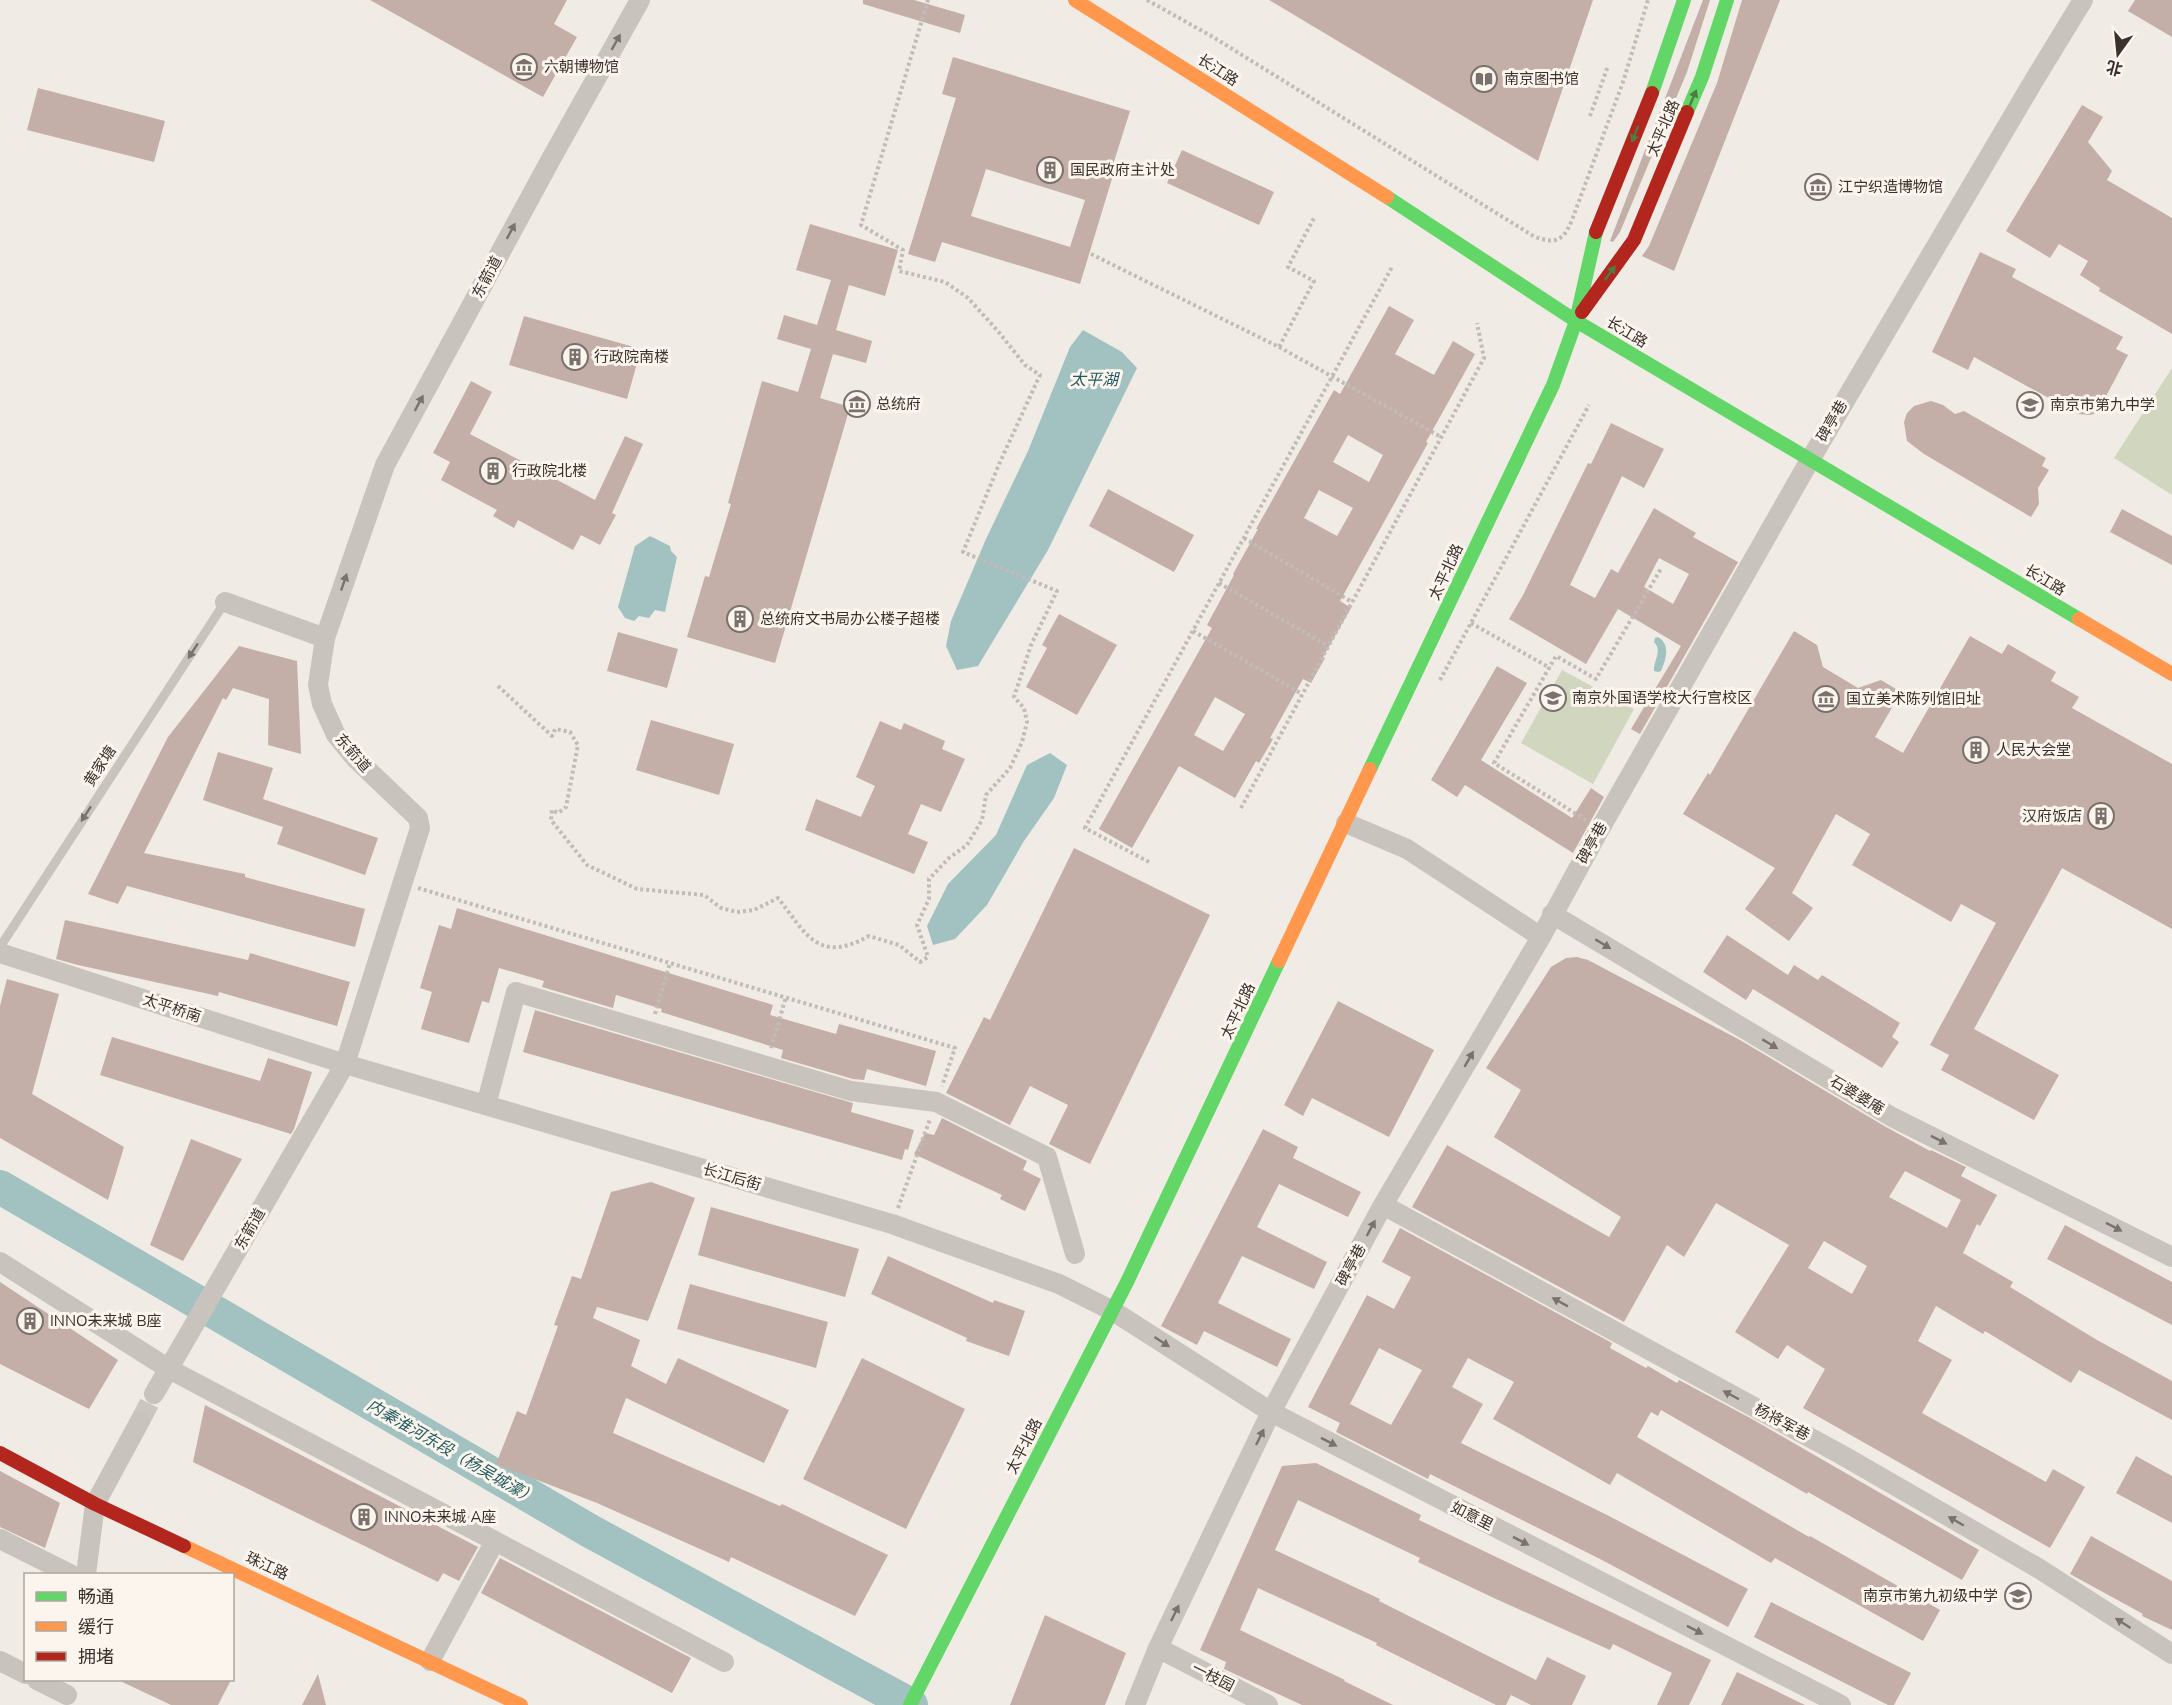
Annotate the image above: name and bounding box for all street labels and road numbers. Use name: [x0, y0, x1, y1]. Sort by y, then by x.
street label: 长江路: [1194, 49, 1242, 91]
street label: 太平北路: [1642, 96, 1684, 160]
street label: 东箭道: [468, 252, 506, 302]
street label: 长江路: [1603, 312, 1651, 352]
street label: 碑亭巷: [1812, 397, 1852, 445]
street label: 太平北路: [1424, 541, 1468, 603]
street label: 长江路: [2021, 560, 2069, 600]
street label: 东箭道: [331, 729, 375, 777]
street label: 黄家塘: [79, 742, 121, 790]
street label: 碑亭巷: [1572, 818, 1612, 868]
street label: 太平北路: [1216, 980, 1260, 1042]
street label: 太平桥南: [140, 989, 204, 1027]
street label: 石婆婆庵: [1826, 1071, 1888, 1119]
street label: 长江后街: [700, 1159, 764, 1195]
street label: 东箭道: [230, 1205, 270, 1253]
street label: 碑亭巷: [1332, 1240, 1370, 1290]
street label: 杨将军巷: [1751, 1399, 1813, 1445]
street label: 太平北路: [1001, 1415, 1047, 1477]
street label: 如意里: [1447, 1497, 1497, 1535]
street label: 珠江路: [242, 1547, 292, 1585]
street label: 一枝园: [1188, 1658, 1238, 1696]

